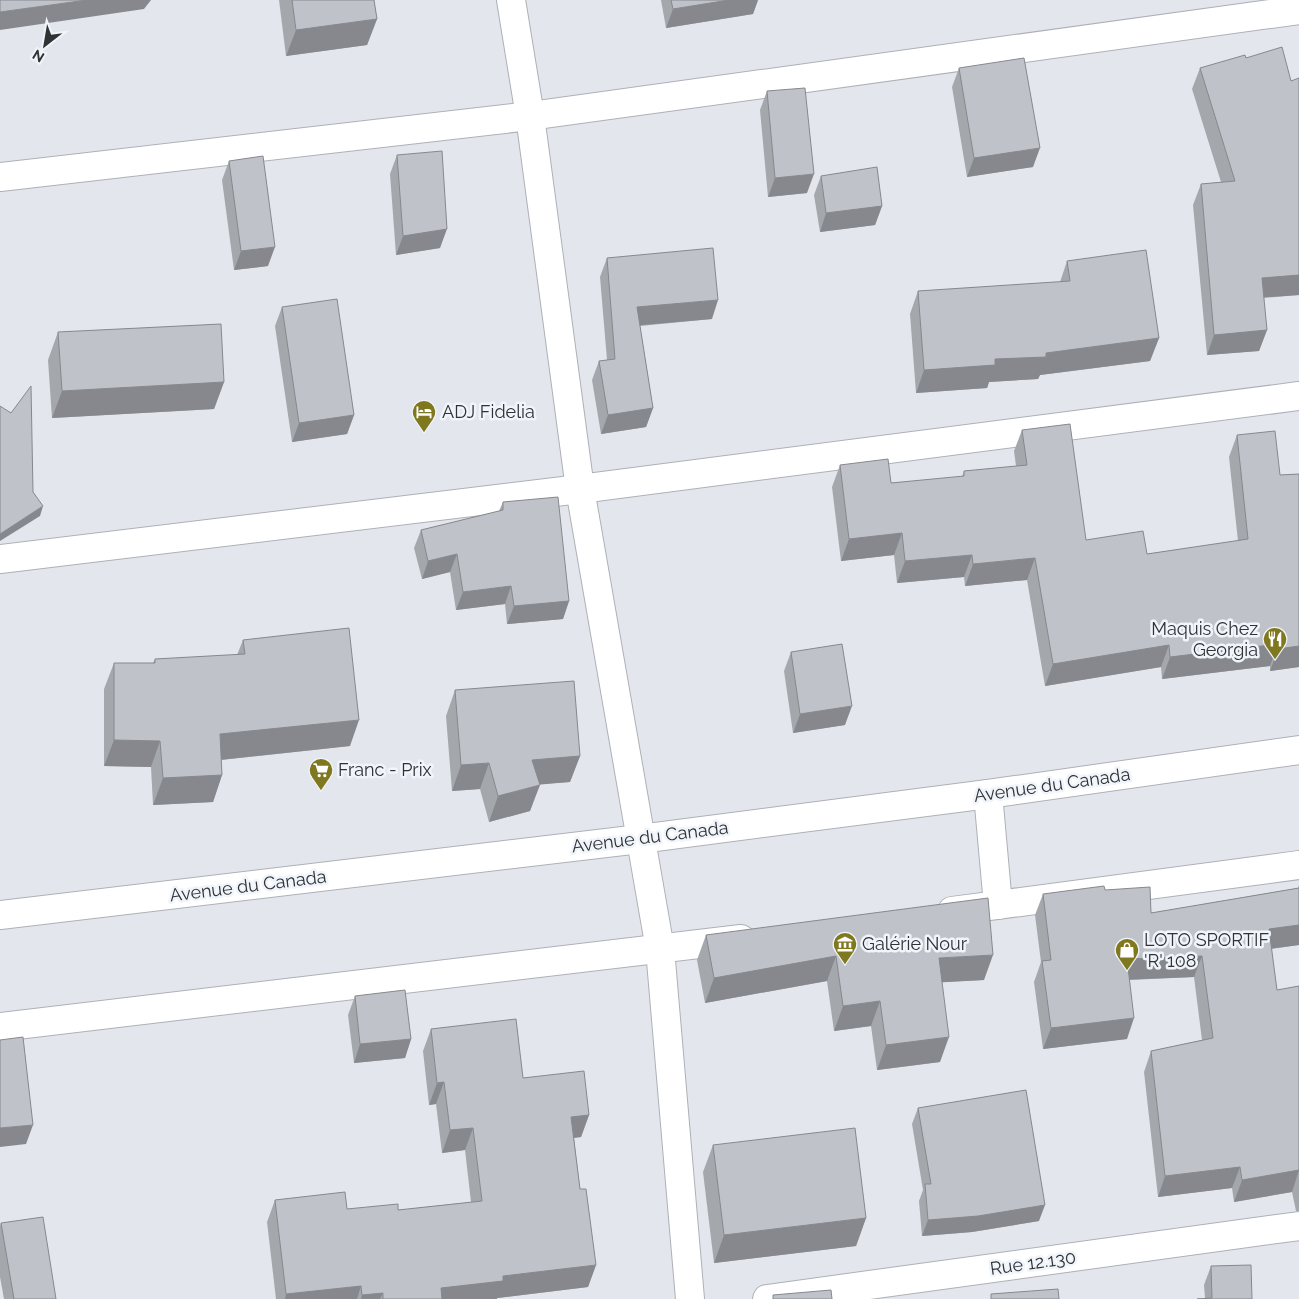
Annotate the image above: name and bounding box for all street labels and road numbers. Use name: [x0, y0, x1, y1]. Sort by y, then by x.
street label: Avenue du Canada: [972, 763, 1131, 806]
street label: Avenue du Canada: [570, 816, 729, 857]
street label: Avenue du Canada: [168, 865, 327, 906]
street label: Rue 12.130: [989, 1246, 1077, 1279]

